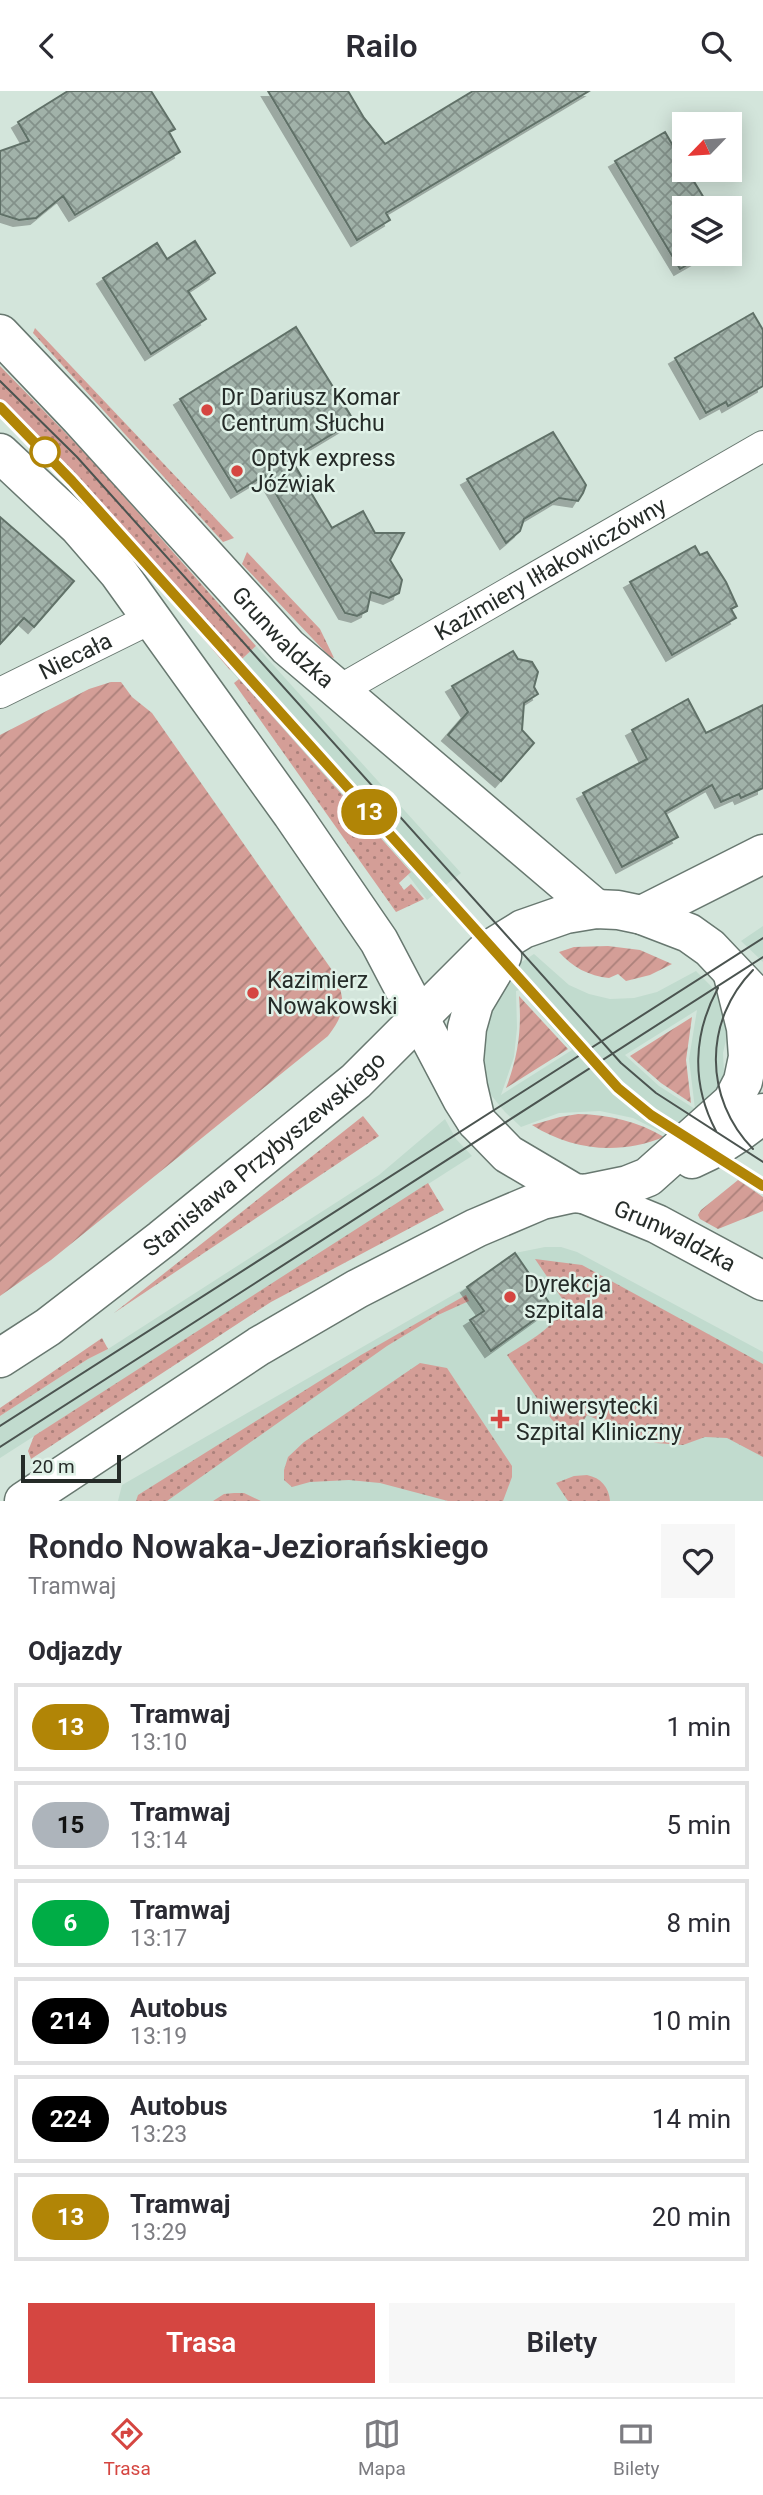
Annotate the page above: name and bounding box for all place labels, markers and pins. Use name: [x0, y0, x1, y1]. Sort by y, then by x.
place label: Dr Dariusz Komar Centrum Słuchu: [221, 384, 400, 437]
marker: Dr Dariusz Komar Centrum Słuchu: [199, 402, 215, 418]
unlabelled marker: [30, 437, 60, 467]
place label: Optyk express Jóźwiak: [251, 445, 396, 498]
marker: Optyk express Jóźwiak: [229, 463, 245, 479]
place label: Kazimierz Nowakowski: [267, 967, 398, 1020]
marker: Kazimierz Nowakowski: [245, 985, 261, 1001]
place label: Dyrekcja szpitala: [524, 1271, 611, 1324]
marker: Dyrekcja szpitala: [502, 1289, 518, 1305]
place label: Uniwersytecki Szpital Kliniczny: [516, 1393, 682, 1446]
marker: Uniwersytecki Szpital Kliniczny: [490, 1409, 510, 1429]

